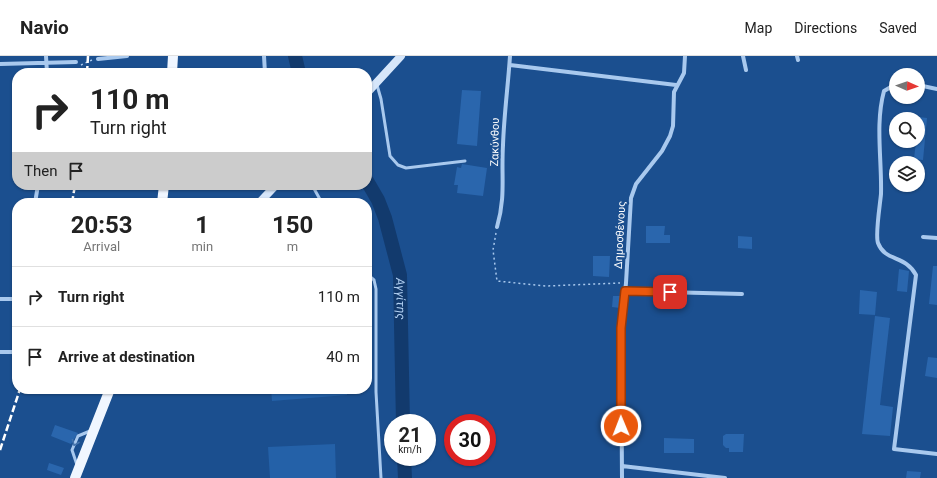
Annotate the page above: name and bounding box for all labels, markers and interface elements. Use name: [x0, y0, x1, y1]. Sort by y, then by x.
text: Navio: [20, 16, 69, 39]
text: Map: [745, 20, 772, 36]
text: Directions: [794, 20, 857, 36]
text: Saved: [879, 20, 917, 36]
north arrow: [889, 68, 925, 104]
map controls: [889, 68, 925, 192]
text: 110 m: [90, 83, 169, 116]
icon: right: [24, 84, 76, 136]
button: search: [889, 112, 925, 148]
text: Turn right: [90, 117, 167, 138]
street label: Ζακύνθου: [488, 118, 502, 166]
button: layers: [889, 156, 925, 192]
icon: arrive: [65, 160, 87, 182]
text: Then: [24, 162, 57, 180]
street label: Δημοσθένους: [612, 200, 628, 269]
text: 20:53: [71, 211, 133, 239]
text: 1: [195, 211, 209, 239]
text: 150: [272, 211, 313, 239]
text: Arrival: [83, 239, 120, 254]
text: min: [191, 239, 213, 254]
text: m: [287, 239, 298, 254]
pin: [653, 275, 687, 309]
water label: Αγγίτης: [393, 277, 408, 320]
icon: arrive: [659, 281, 681, 303]
icon: right: [24, 286, 46, 308]
text: Turn right: [58, 288, 124, 306]
text: 110 m: [318, 288, 360, 306]
icon: arrive: [24, 346, 46, 368]
text: Arrive at destination: [58, 348, 195, 366]
text: 40 m: [326, 348, 360, 366]
position arrow: [600, 405, 642, 447]
speed limit sign: 30: [444, 414, 496, 466]
text: 21: [399, 423, 421, 447]
one-way arrow: [72, 439, 80, 447]
text: km/h: [398, 444, 422, 455]

